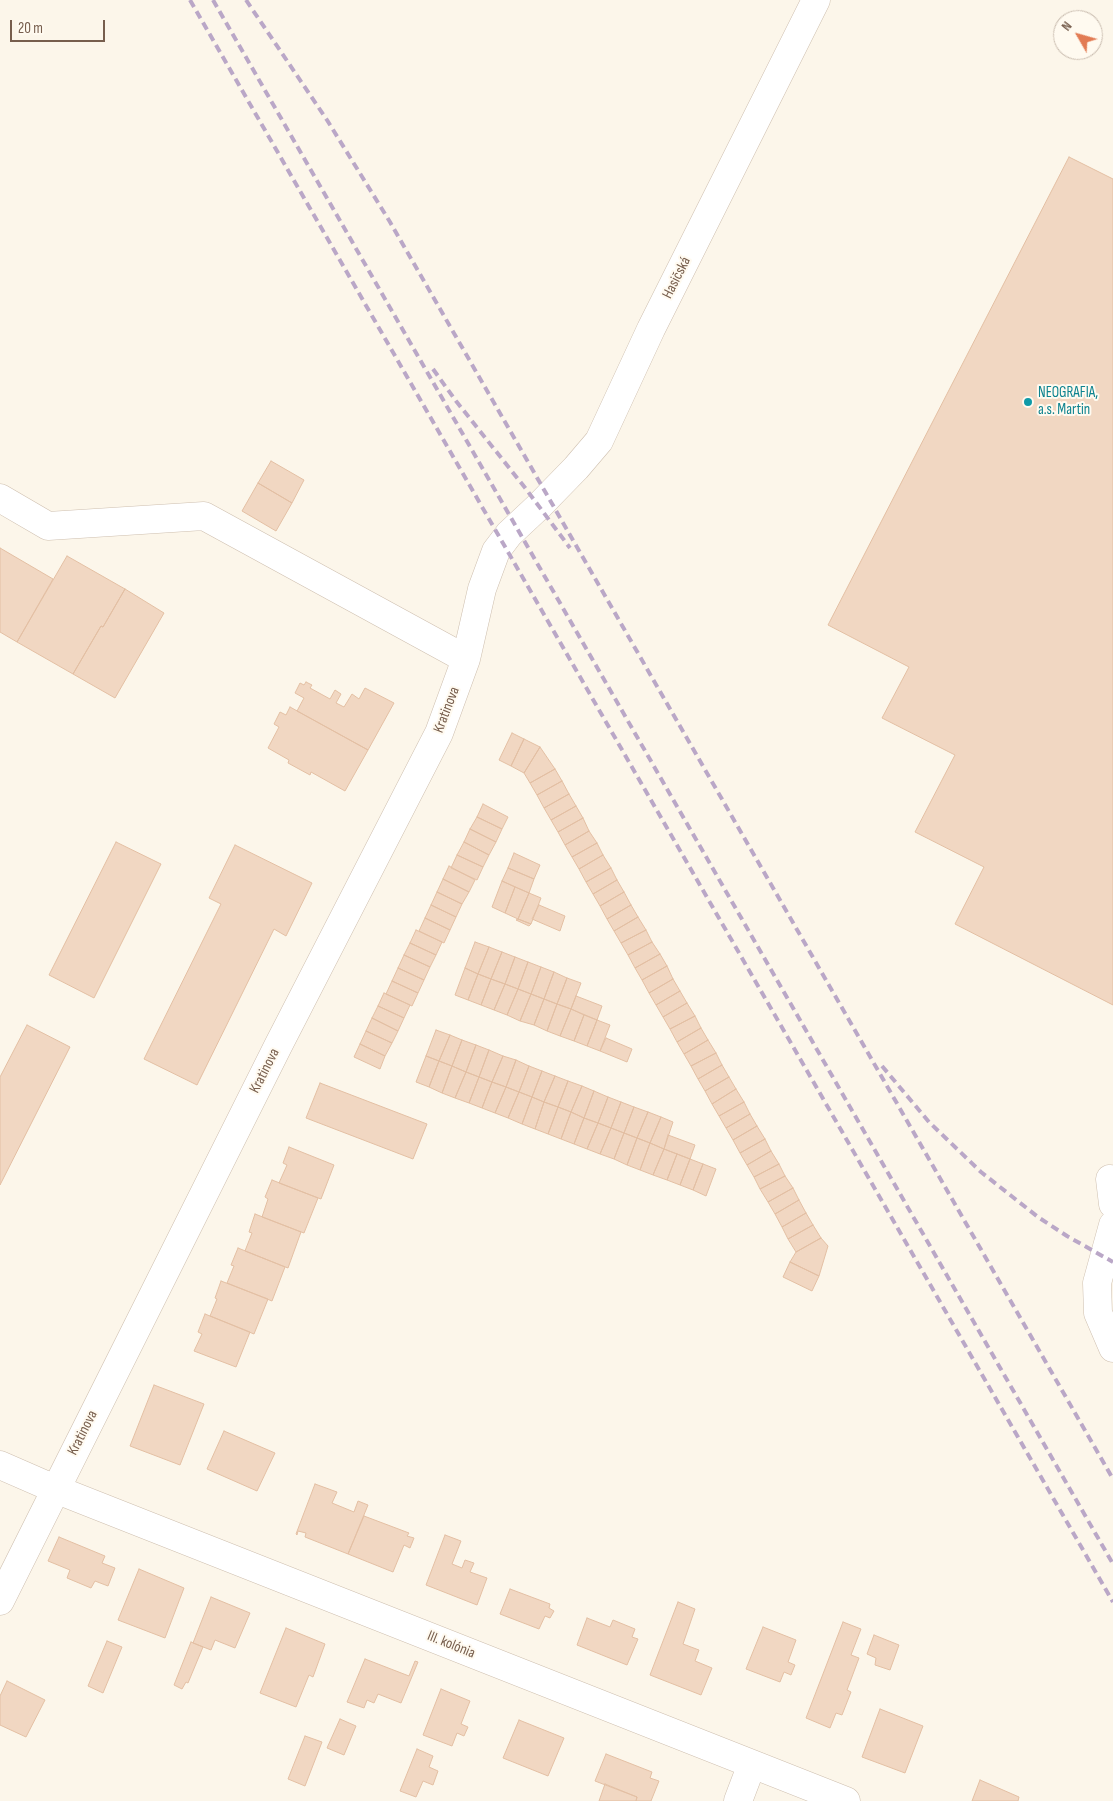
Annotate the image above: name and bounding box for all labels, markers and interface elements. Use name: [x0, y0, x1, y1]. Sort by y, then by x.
scale bar: [12, 10, 108, 42]
north arrow: [1053, 10, 1103, 60]
text: N: [1058, 18, 1076, 34]
text: 20 m: [18, 19, 43, 38]
street label: Hasičská: [659, 254, 695, 302]
place label: NEOGRAFIA, a.s. Martin: [1038, 384, 1098, 419]
marker: NEOGRAFIA, a.s. Martin: [1022, 396, 1034, 408]
street label: Kratinova: [430, 684, 464, 736]
street label: Kratinova: [246, 1046, 284, 1096]
street label: Kratinova: [64, 1408, 102, 1458]
street label: III. kolónia: [424, 1627, 478, 1663]

